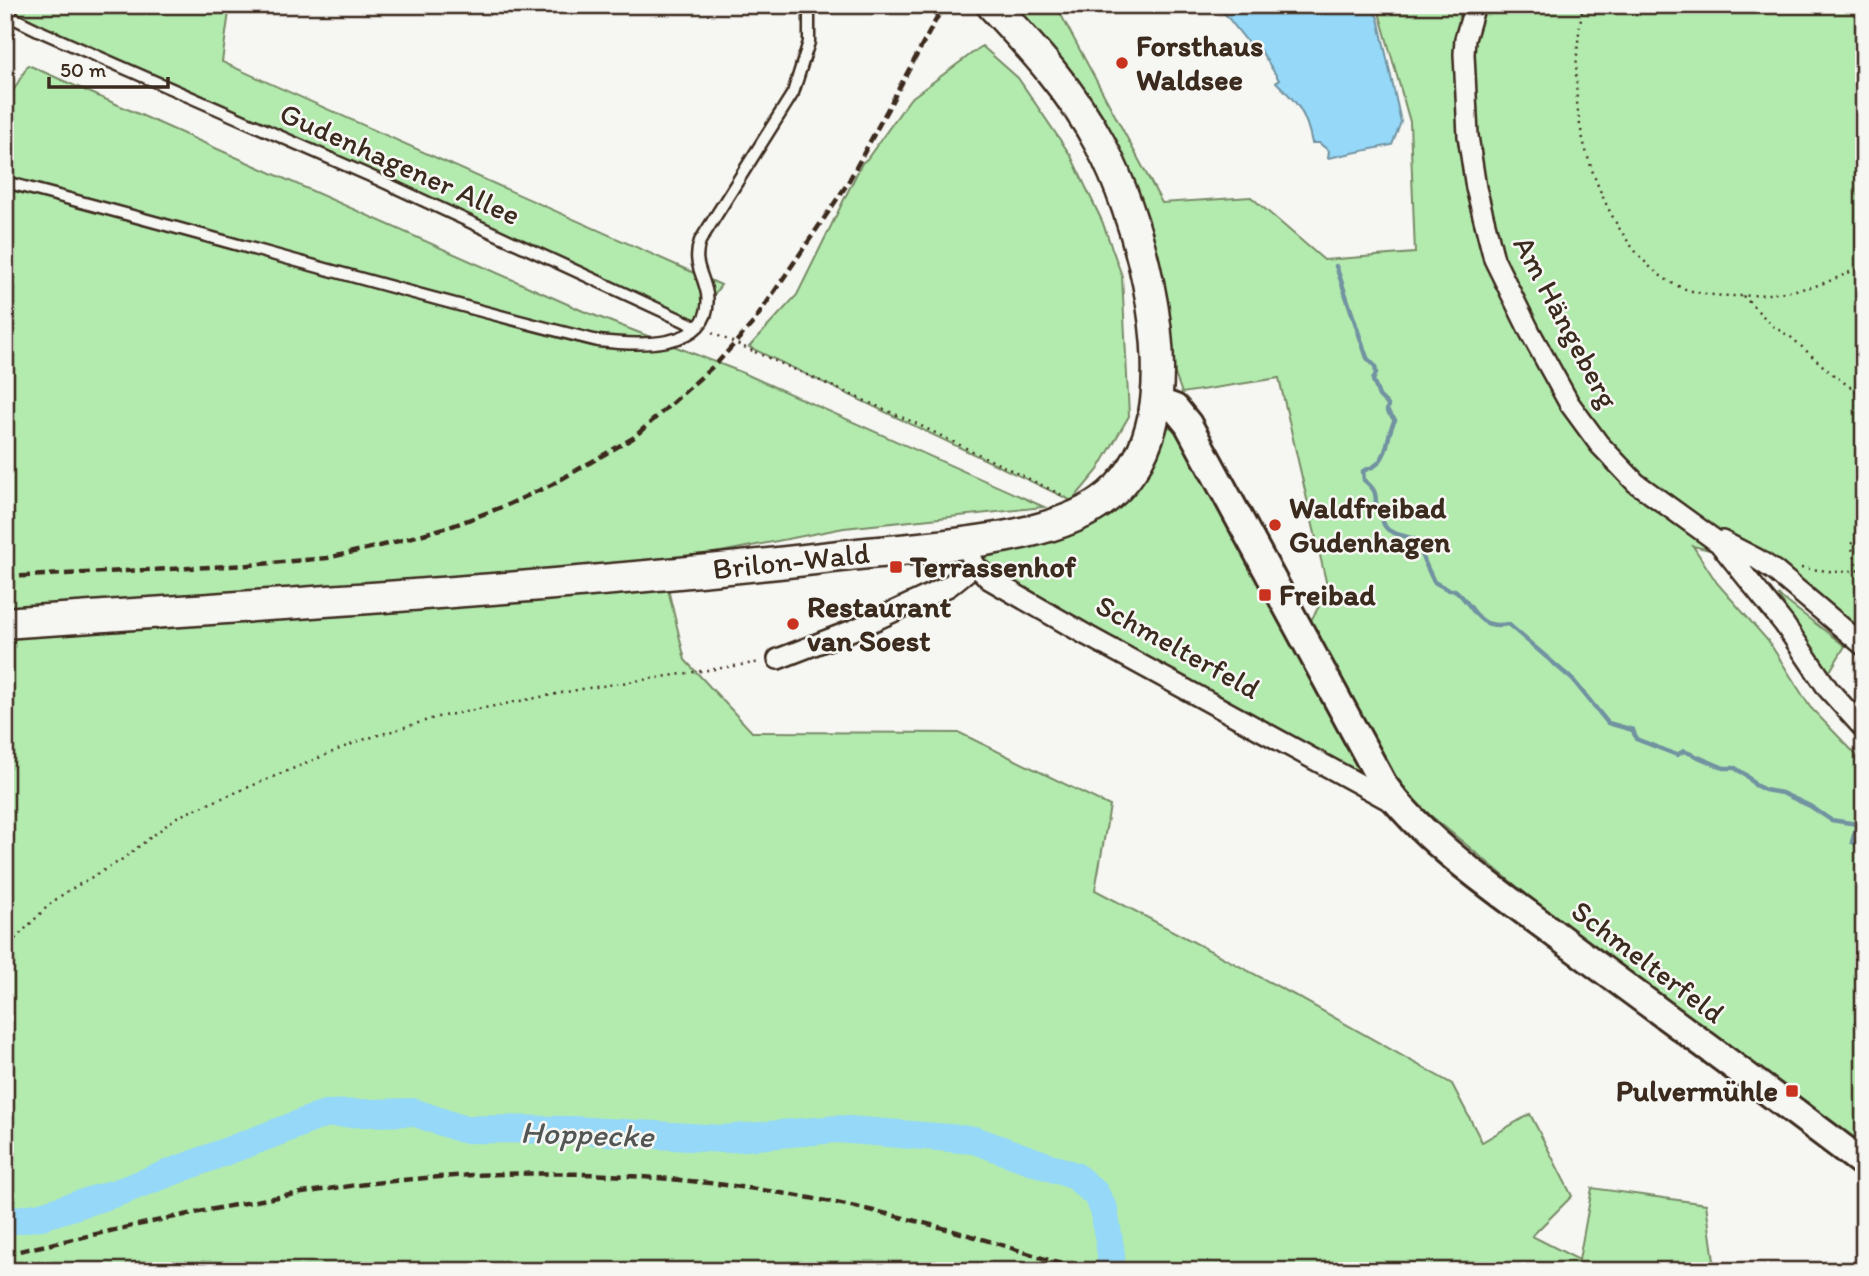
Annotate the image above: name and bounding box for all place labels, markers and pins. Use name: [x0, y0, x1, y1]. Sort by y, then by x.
place label: Forsthaus Waldsee: [1136, 27, 1263, 98]
marker: Forsthaus Waldsee: [1114, 55, 1130, 71]
place label: Waldfreibad Gudenhagen: [1289, 489, 1451, 560]
marker: Waldfreibad Gudenhagen: [1267, 517, 1283, 533]
place label: Terrassenhof: [909, 548, 1077, 585]
marker: Terrassenhof: [888, 559, 904, 575]
place label: Freibad: [1279, 576, 1376, 613]
marker: Freibad: [1257, 587, 1273, 603]
place label: Restaurant van Soest: [807, 588, 952, 659]
marker: Restaurant van Soest: [785, 616, 801, 632]
place label: Pulvermühle: [1616, 1072, 1778, 1109]
marker: Pulvermühle: [1784, 1083, 1800, 1099]

